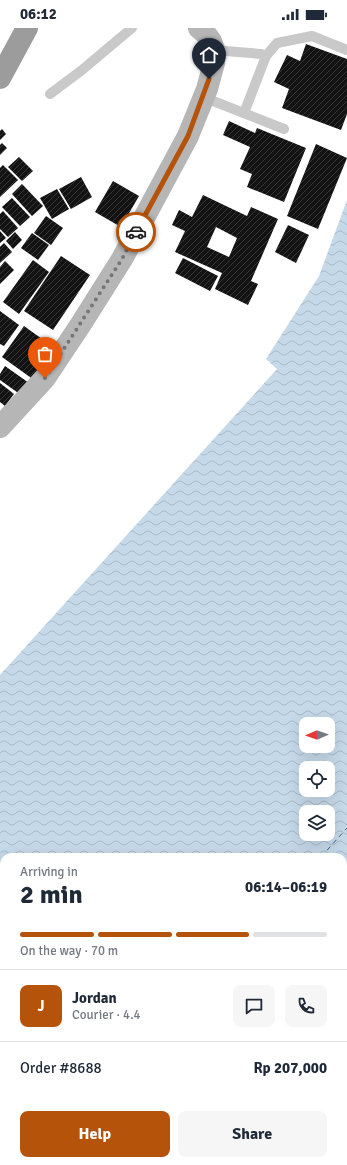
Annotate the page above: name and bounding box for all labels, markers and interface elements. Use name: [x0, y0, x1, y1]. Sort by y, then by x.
text: 06:12: [20, 5, 57, 23]
pin: [192, 38, 226, 79]
icon: home: [198, 44, 220, 66]
courier: [116, 212, 156, 252]
icon: car: [125, 221, 147, 243]
pin: [28, 337, 62, 378]
icon: bag: [34, 343, 56, 365]
north arrow: [299, 717, 335, 753]
map controls: [299, 717, 335, 841]
button: locate: [299, 761, 335, 797]
button: layers: [299, 805, 335, 841]
text: Arriving in: [20, 864, 78, 880]
text: 06:14–06:19: [245, 878, 327, 896]
text: 2 min: [20, 879, 83, 911]
text: On the way · 70 m: [20, 943, 118, 959]
button: chat: [233, 985, 275, 1027]
button: phone: [285, 985, 327, 1027]
text: Jordan: [72, 989, 117, 1007]
text: J: [37, 997, 45, 1015]
text: Courier · 4.4: [72, 1007, 141, 1023]
text: Order #8688: [20, 1059, 102, 1077]
text: Rp 207,000: [253, 1059, 327, 1077]
button: Help: [20, 1111, 170, 1157]
button: Share: [178, 1111, 327, 1157]

